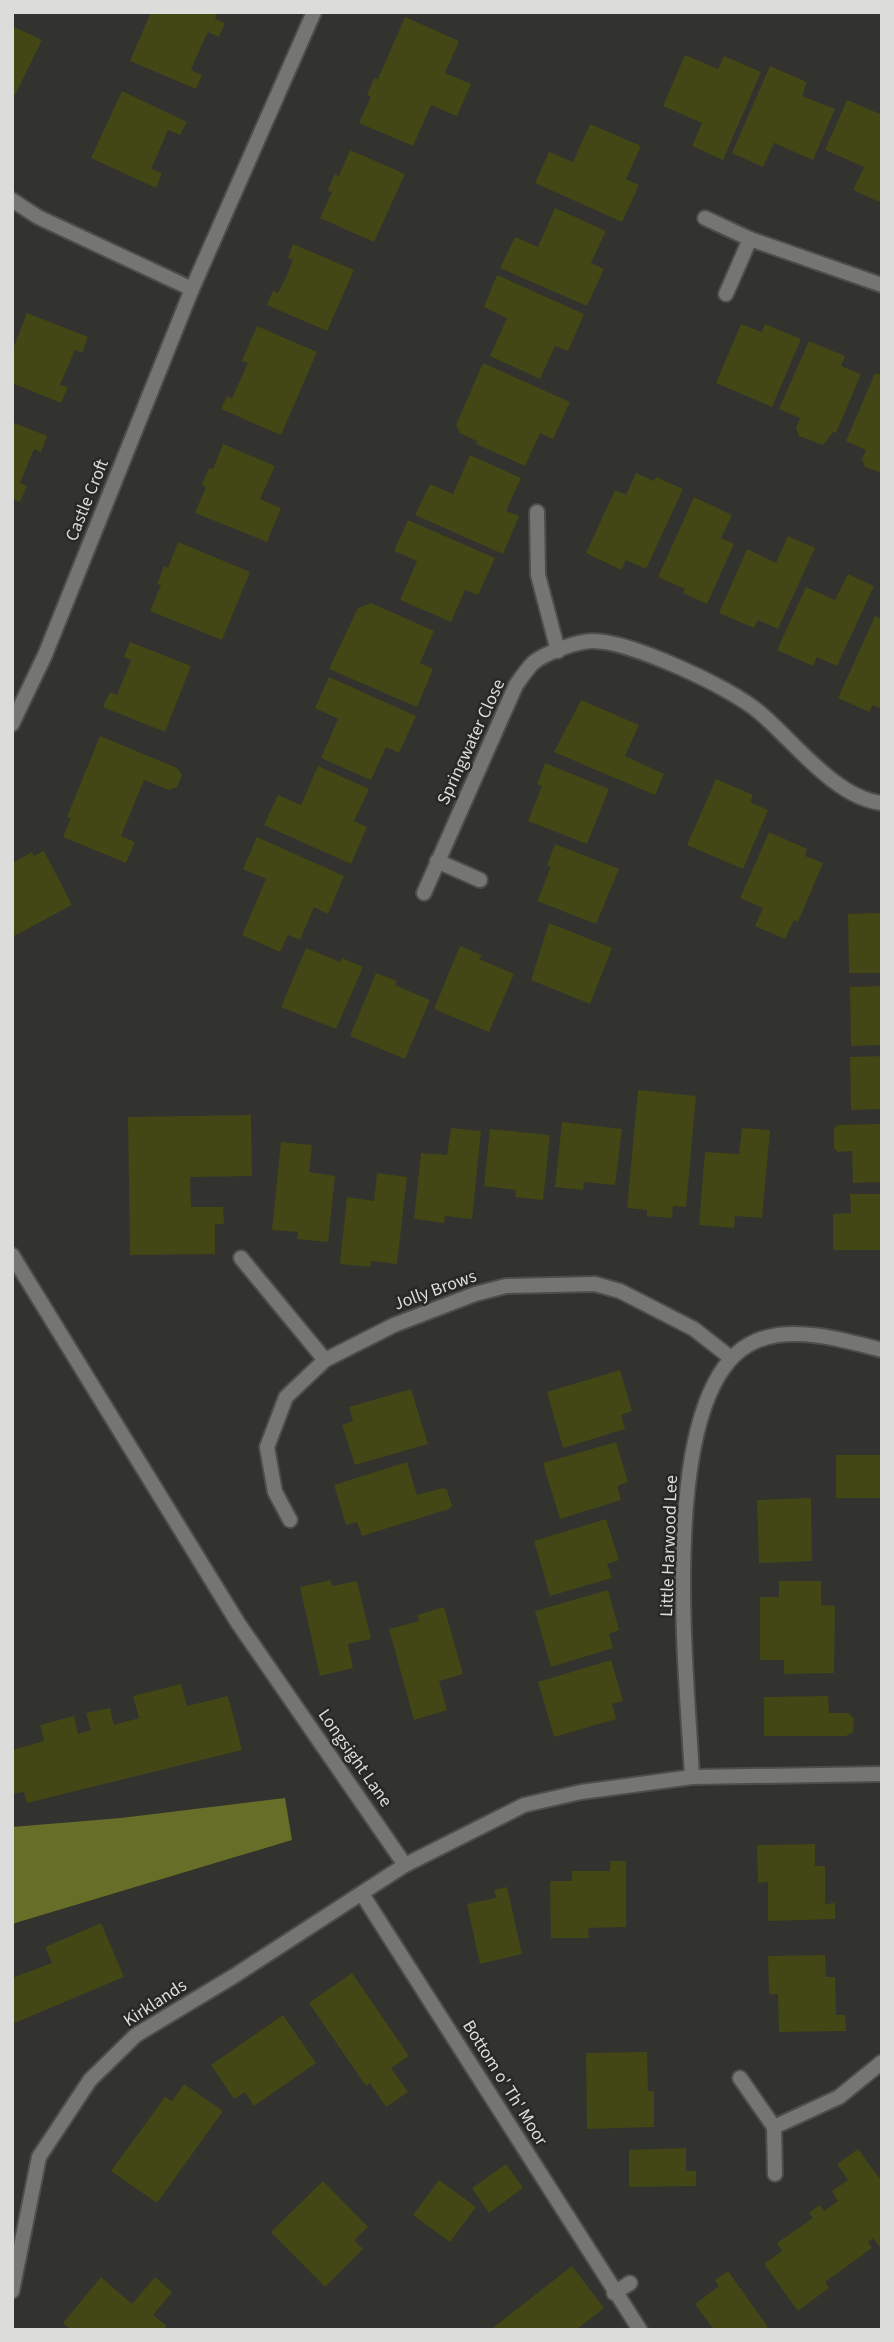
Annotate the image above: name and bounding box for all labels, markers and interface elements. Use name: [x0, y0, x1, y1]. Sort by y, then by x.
street label: Castle Croft: [59, 455, 115, 545]
street label: Springwater Close: [431, 675, 511, 809]
street label: Jolly Brows: [390, 1263, 480, 1317]
street label: Little Harwood Lee: [654, 1475, 684, 1617]
street label: Longsight Lane: [312, 1704, 398, 1812]
street label: Kirklands: [118, 1973, 192, 2033]
street label: Bottom o' Th' Moor: [456, 2016, 554, 2151]

